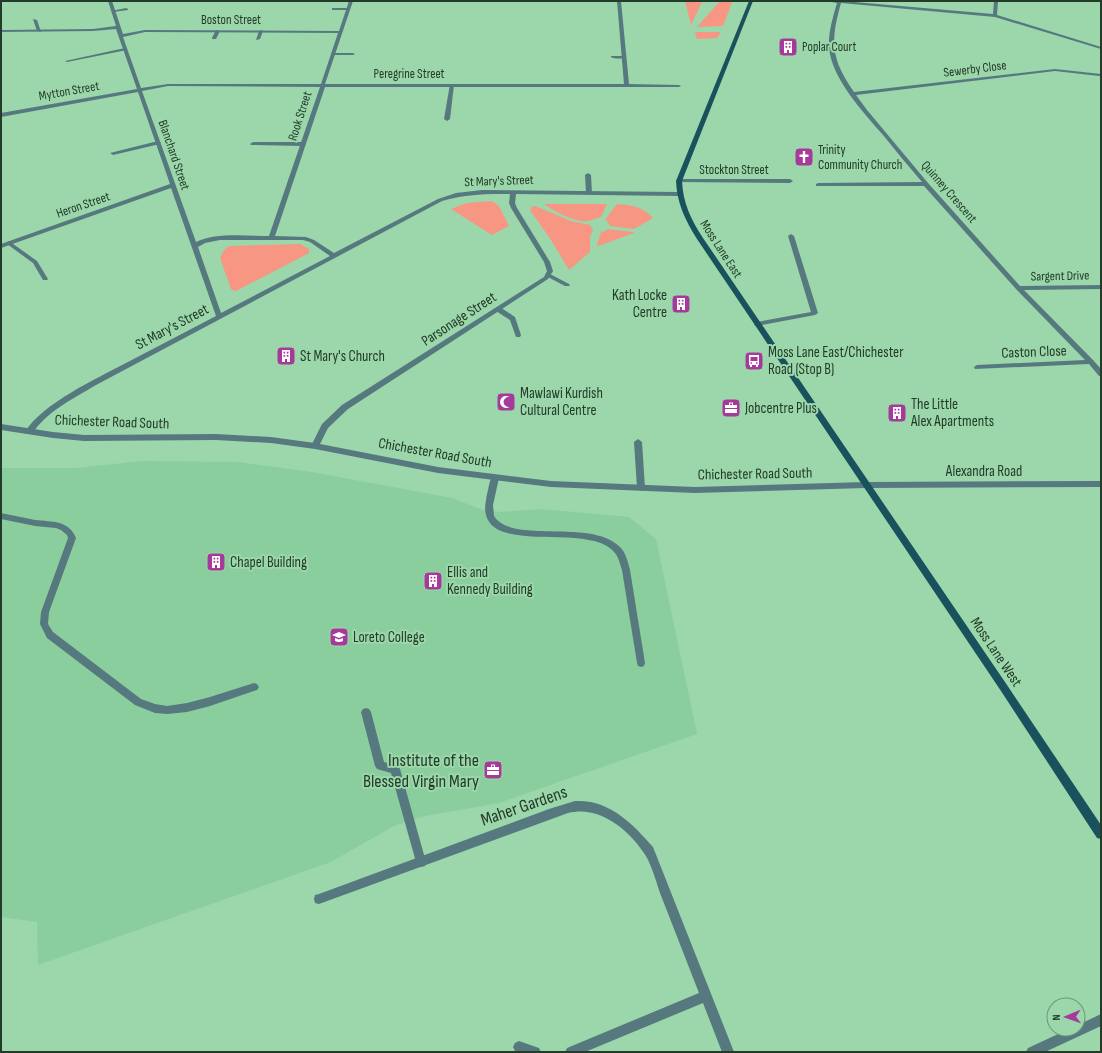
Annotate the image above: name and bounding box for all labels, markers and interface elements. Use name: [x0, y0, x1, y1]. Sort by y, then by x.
street label: Boston Street: [201, 12, 261, 28]
building icon: Poplar Court: [777, 36, 799, 58]
place label: Poplar Court: [802, 39, 856, 55]
street label: Sewerby Close: [943, 57, 1007, 81]
street label: Peregrine Street: [373, 66, 445, 82]
street label: Mytton Street: [38, 78, 101, 104]
street label: Rook Street: [284, 89, 316, 143]
street label: Blanchard Street: [155, 118, 193, 192]
place label: Trinity Community Church: [818, 142, 902, 173]
church icon: Trinity Community Church: [793, 146, 815, 168]
street label: Quinney Crescent: [918, 158, 980, 226]
street label: Stockton Street: [699, 162, 769, 178]
street label: St Mary's Street: [464, 172, 534, 190]
street label: Heron Street: [54, 188, 112, 222]
street label: Moss Lane East: [696, 217, 746, 281]
street label: Sargent Drive: [1031, 267, 1089, 285]
place label: Kath Locke Centre: [612, 286, 667, 322]
street label: Parsonage Street: [418, 287, 500, 350]
building icon: Kath Locke Centre: [670, 293, 692, 315]
street label: St Mary's Street: [132, 300, 212, 354]
street label: Caston Close: [1001, 341, 1067, 363]
place label: Moss Lane East/Chichester Road (Stop B): [768, 343, 904, 379]
building icon: St Mary's Church: [275, 345, 297, 367]
place label: St Mary's Church: [300, 347, 385, 366]
bus stop icon: Moss Lane East/Chichester Road (Stop B): [743, 350, 765, 372]
place label: Mawlawi Kurdish Cultural Centre: [520, 384, 603, 420]
mosque icon: Mawlawi Kurdish Cultural Centre: [495, 391, 517, 413]
place label: The Little Alex Apartments: [910, 395, 994, 431]
office icon: Jobcentre Plus: [720, 397, 742, 419]
place label: Jobcentre Plus: [744, 399, 817, 418]
building icon: The Little Alex Apartments: [886, 402, 908, 424]
street label: Chichester Road South: [54, 411, 170, 433]
street label: Chichester Road South: [377, 434, 493, 472]
street label: Alexandra Road: [945, 462, 1022, 481]
street label: Chichester Road South: [697, 463, 813, 485]
building icon: Chapel Building: [205, 551, 227, 573]
place label: Chapel Building: [230, 553, 307, 572]
place label: Ellis and Kennedy Building: [447, 563, 533, 599]
building icon: Ellis and Kennedy Building: [422, 570, 444, 592]
street label: Moss Lane West: [966, 614, 1026, 691]
school or university icon: Loreto College: [328, 626, 350, 648]
place label: Loreto College: [353, 628, 425, 647]
place label: Institute of the Blessed Virgin Mary: [363, 750, 479, 792]
office icon: Institute of the Blessed Virgin Mary: [482, 759, 504, 781]
street label: Maher Gardens: [478, 781, 570, 831]
north arrow: [1046, 997, 1086, 1037]
text: N: [1050, 1014, 1063, 1020]

